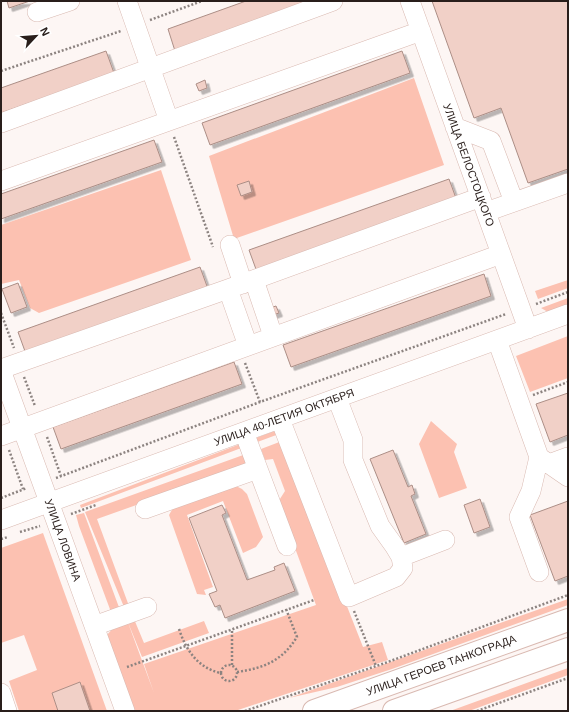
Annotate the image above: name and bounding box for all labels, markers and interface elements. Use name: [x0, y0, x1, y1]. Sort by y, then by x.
north arrow: [16, 16, 56, 56]
text: N: [38, 25, 52, 38]
street label: УЛИЦА БЕЛОСТОЦКОГО: [441, 102, 497, 228]
street label: УЛИЦА 40-ЛЕТИЯ ОКТЯБРЯ: [212, 386, 356, 448]
street label: УЛИЦА ЛОВИНА: [43, 497, 84, 583]
street label: УЛИЦА ГЕРОЕВ ТАНКОГРАДА: [364, 632, 518, 698]

